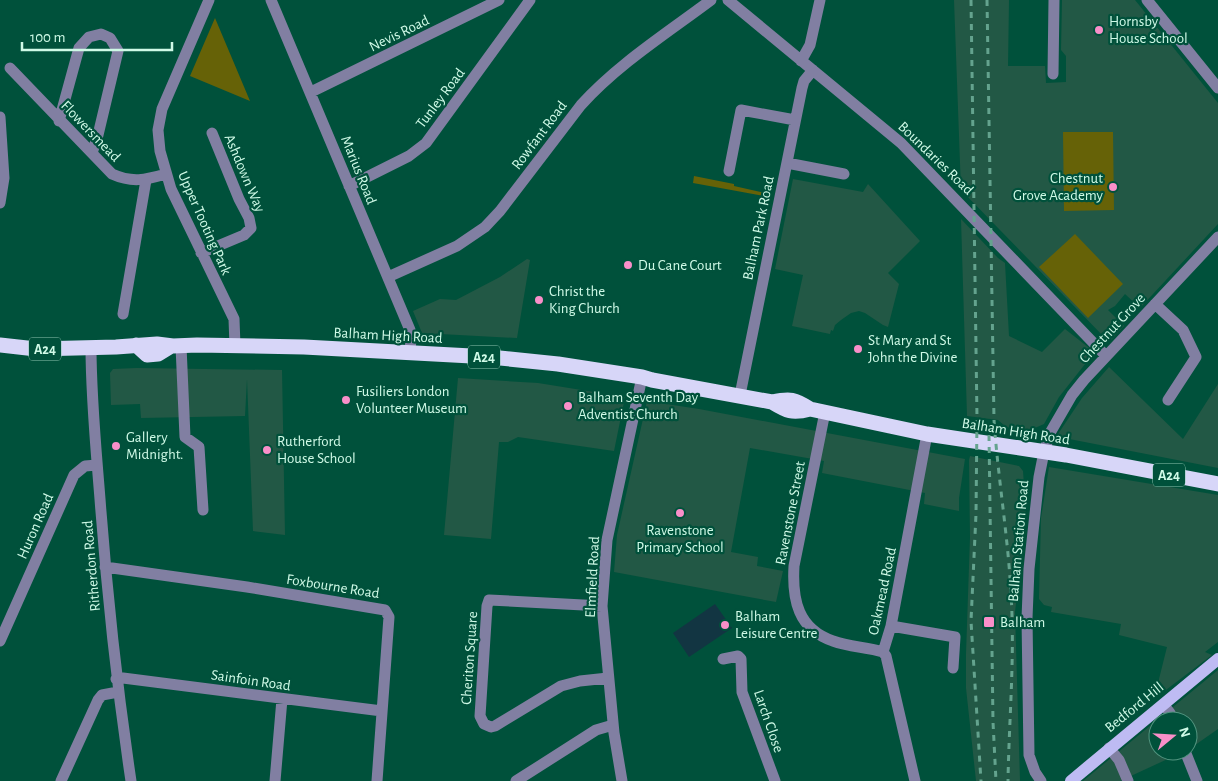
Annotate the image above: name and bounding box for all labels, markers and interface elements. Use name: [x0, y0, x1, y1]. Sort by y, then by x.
street label: Nevis Road: [367, 12, 432, 54]
place label: Hornsby House School: [1109, 14, 1188, 46]
scale bar: [22, 20, 172, 52]
marker: Hornsby House School: [1093, 24, 1105, 36]
text: 100 m: [30, 30, 65, 45]
street label: Tunley Road: [413, 65, 468, 131]
street label: Flowersmead: [58, 98, 123, 165]
street label: Rowfant Road: [509, 98, 570, 172]
street label: Boundaries Road: [895, 119, 976, 198]
street label: Ashdown Way: [221, 132, 268, 215]
street label: Marius Road: [338, 134, 379, 207]
street label: Upper Tooting Park: [175, 169, 234, 277]
place label: Chestnut Grove Academy: [1013, 171, 1104, 203]
street label: Balham Park Road: [740, 175, 777, 281]
marker: Chestnut Grove Academy: [1107, 181, 1119, 193]
place label: Du Cane Court: [638, 258, 722, 273]
marker: Du Cane Court: [622, 259, 634, 271]
place label: Christ the King Church: [549, 284, 620, 316]
street label: Chestnut Grove: [1076, 291, 1148, 366]
marker: Christ the King Church: [533, 294, 545, 306]
street label: Balham High Road: [333, 325, 443, 346]
place label: St Mary and St John the Divine: [868, 333, 958, 365]
road number: A24: [29, 338, 61, 360]
marker: St Mary and St John the Divine: [852, 343, 864, 355]
road number: A24: [468, 346, 500, 368]
place label: Fusiliers London Volunteer Museum: [356, 384, 467, 416]
place label: Balham Seventh Day Adventist Church: [578, 390, 699, 422]
marker: Fusiliers London Volunteer Museum: [340, 394, 352, 406]
marker: Balham Seventh Day Adventist Church: [562, 400, 574, 412]
street label: Balham High Road: [961, 416, 1071, 447]
place label: Gallery Midnight.: [126, 430, 183, 462]
place label: Rutherford House School: [277, 434, 356, 466]
marker: Gallery Midnight.: [110, 440, 122, 452]
marker: Rutherford House School: [261, 444, 273, 456]
street label: Ravenstone Street: [773, 460, 808, 566]
road number: A24: [1153, 464, 1185, 486]
street label: Balham Station Road: [1006, 479, 1031, 603]
street label: Huron Road: [14, 491, 57, 561]
marker: Ravenstone Primary School: [674, 507, 686, 519]
street label: Ritherdon Road: [80, 520, 103, 612]
place label: Ravenstone Primary School: [636, 523, 724, 555]
street label: Elmfield Road: [583, 536, 602, 618]
street label: Oakmead Road: [866, 546, 899, 636]
street label: Foxbourne Road: [285, 572, 381, 601]
place label: Balham Leisure Centre: [735, 609, 818, 641]
street label: Cheriton Square: [459, 611, 480, 705]
marker: Balham: [982, 615, 996, 629]
place label: Balham: [1000, 615, 1045, 630]
marker: Balham Leisure Centre: [719, 619, 731, 631]
street label: Sainfoin Road: [210, 667, 292, 694]
street label: Bedford Hill: [1102, 679, 1166, 735]
street label: Larch Close: [751, 688, 786, 755]
north arrow: [1148, 711, 1198, 761]
text: N: [1176, 725, 1193, 739]

